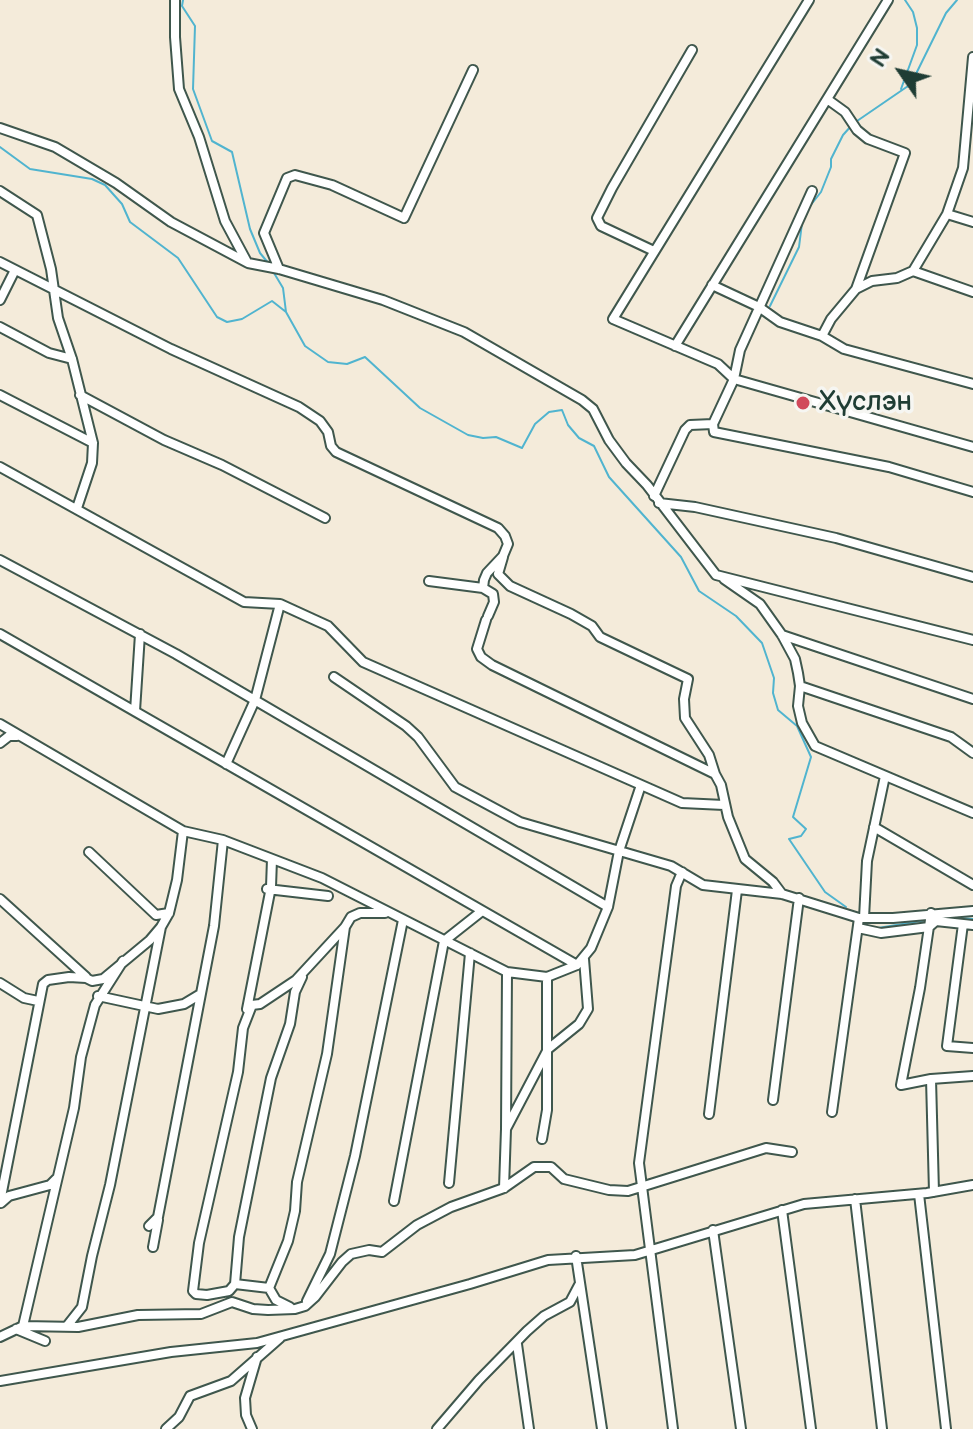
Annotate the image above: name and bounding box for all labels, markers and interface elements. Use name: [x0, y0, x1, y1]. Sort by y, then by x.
north arrow: [861, 32, 941, 112]
text: N: [865, 44, 897, 73]
place label: Хүслэн: [819, 386, 912, 420]
marker: Хүслэн: [794, 394, 812, 412]

